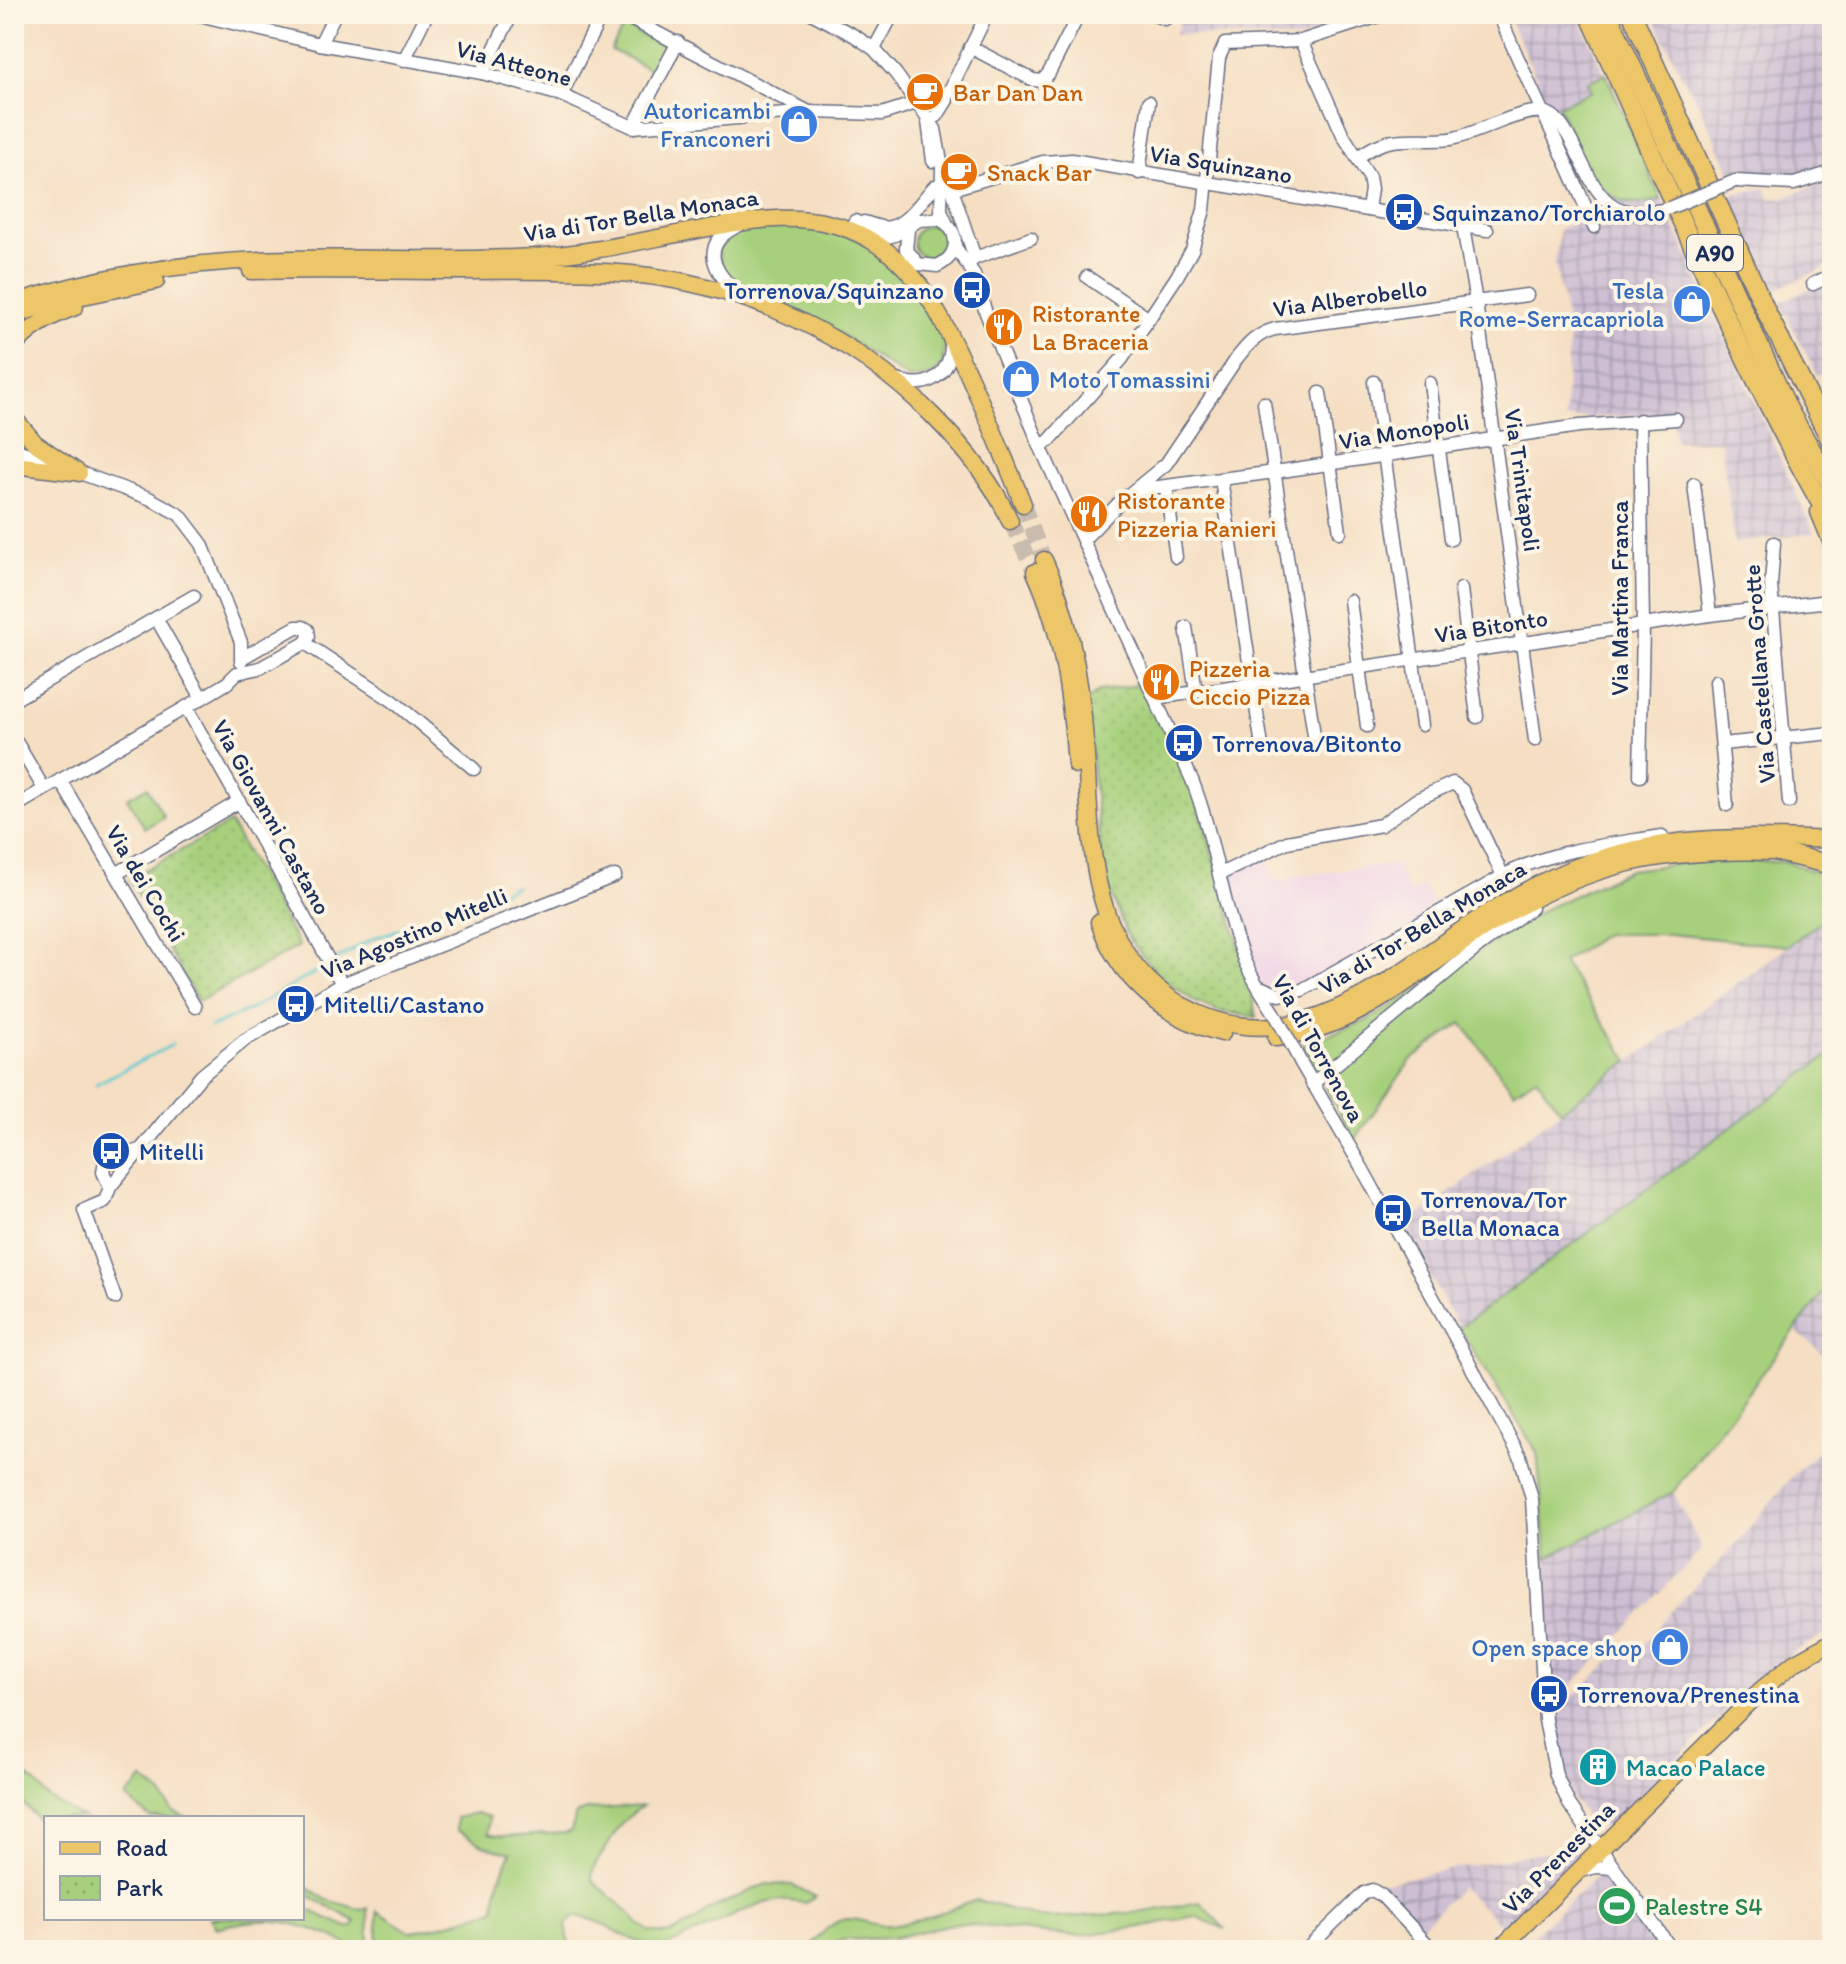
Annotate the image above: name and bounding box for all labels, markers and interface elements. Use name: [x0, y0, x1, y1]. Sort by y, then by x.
street label: Via Atteone: [453, 34, 575, 92]
cafe icon: Bar Dan Dan: [904, 71, 946, 113]
place label: Bar Dan Dan: [953, 78, 1083, 107]
place label: Autoricambi Franconeri: [644, 96, 771, 153]
shop icon: Autoricambi Franconeri: [778, 103, 820, 145]
street label: Via Squinzano: [1147, 138, 1295, 190]
cafe icon: Snack Bar: [938, 151, 980, 193]
place label: Snack Bar: [987, 158, 1092, 187]
street label: Via di Tor Bella Monaca: [521, 182, 761, 248]
bus stop icon: Squinzano/Torchiarolo: [1383, 191, 1425, 233]
place label: Squinzano/Torchiarolo: [1432, 198, 1665, 227]
road number: A90: [1687, 235, 1743, 271]
bus stop icon: Torrenova/Squinzano: [951, 269, 993, 311]
street label: Via Alberobello: [1271, 273, 1429, 323]
place label: Torrenova/Squinzano: [724, 276, 944, 305]
place label: Tesla Rome-Serracapriola: [1459, 276, 1664, 333]
shop icon: Tesla Rome-Serracapriola: [1671, 283, 1713, 325]
place label: Ristorante La Braceria: [1032, 299, 1149, 356]
restaurant icon: Ristorante La Braceria: [983, 306, 1025, 348]
shop icon: Moto Tomassini: [1000, 358, 1042, 400]
place label: Moto Tomassini: [1049, 365, 1211, 394]
street label: Via Monopoli: [1337, 406, 1471, 456]
street label: Via Trinitapoli: [1499, 407, 1547, 553]
place label: Ristorante Pizzeria Ranieri: [1117, 486, 1276, 543]
restaurant icon: Ristorante Pizzeria Ranieri: [1068, 493, 1110, 535]
street label: Via Martina Franca: [1605, 500, 1634, 696]
street label: Via Castellana Grotte: [1737, 564, 1781, 784]
street label: Via Bitonto: [1432, 603, 1550, 649]
place label: Pizzeria Ciccio Pizza: [1189, 654, 1311, 711]
restaurant icon: Pizzeria Ciccio Pizza: [1140, 661, 1182, 703]
street label: Via Giovanni Castano: [206, 714, 338, 920]
bus stop icon: Torrenova/Bitonto: [1163, 722, 1205, 764]
place label: Torrenova/Bitonto: [1212, 729, 1402, 758]
street label: Via dei Cochi: [100, 819, 192, 947]
street label: Via di Tor Bella Monaca: [1313, 853, 1532, 1001]
street label: Via Agostino Mitelli: [317, 881, 511, 985]
street label: Via di Torrenova: [1266, 969, 1372, 1128]
bus stop icon: Mitelli/Castano: [275, 983, 317, 1025]
place label: Mitelli/Castano: [324, 990, 484, 1019]
bus stop icon: Mitelli: [90, 1130, 132, 1172]
place label: Mitelli: [139, 1137, 204, 1166]
place label: Torrenova/Tor Bella Monaca: [1421, 1185, 1567, 1242]
bus stop icon: Torrenova/Tor Bella Monaca: [1372, 1192, 1414, 1234]
shop icon: Open space shop: [1649, 1626, 1691, 1668]
place label: Open space shop: [1471, 1633, 1642, 1662]
bus stop icon: Torrenova/Prenestina: [1528, 1673, 1570, 1715]
place label: Torrenova/Prenestina: [1577, 1680, 1800, 1709]
building icon: Macao Palace: [1577, 1746, 1619, 1788]
place label: Macao Palace: [1626, 1753, 1766, 1782]
street label: Via Prenestina: [1496, 1794, 1621, 1919]
legend: [44, 1816, 304, 1920]
text: Road: [116, 1833, 168, 1862]
text: Park: [116, 1873, 163, 1902]
sports icon: Palestre S4: [1596, 1885, 1638, 1927]
place label: Palestre S4: [1645, 1892, 1763, 1921]

